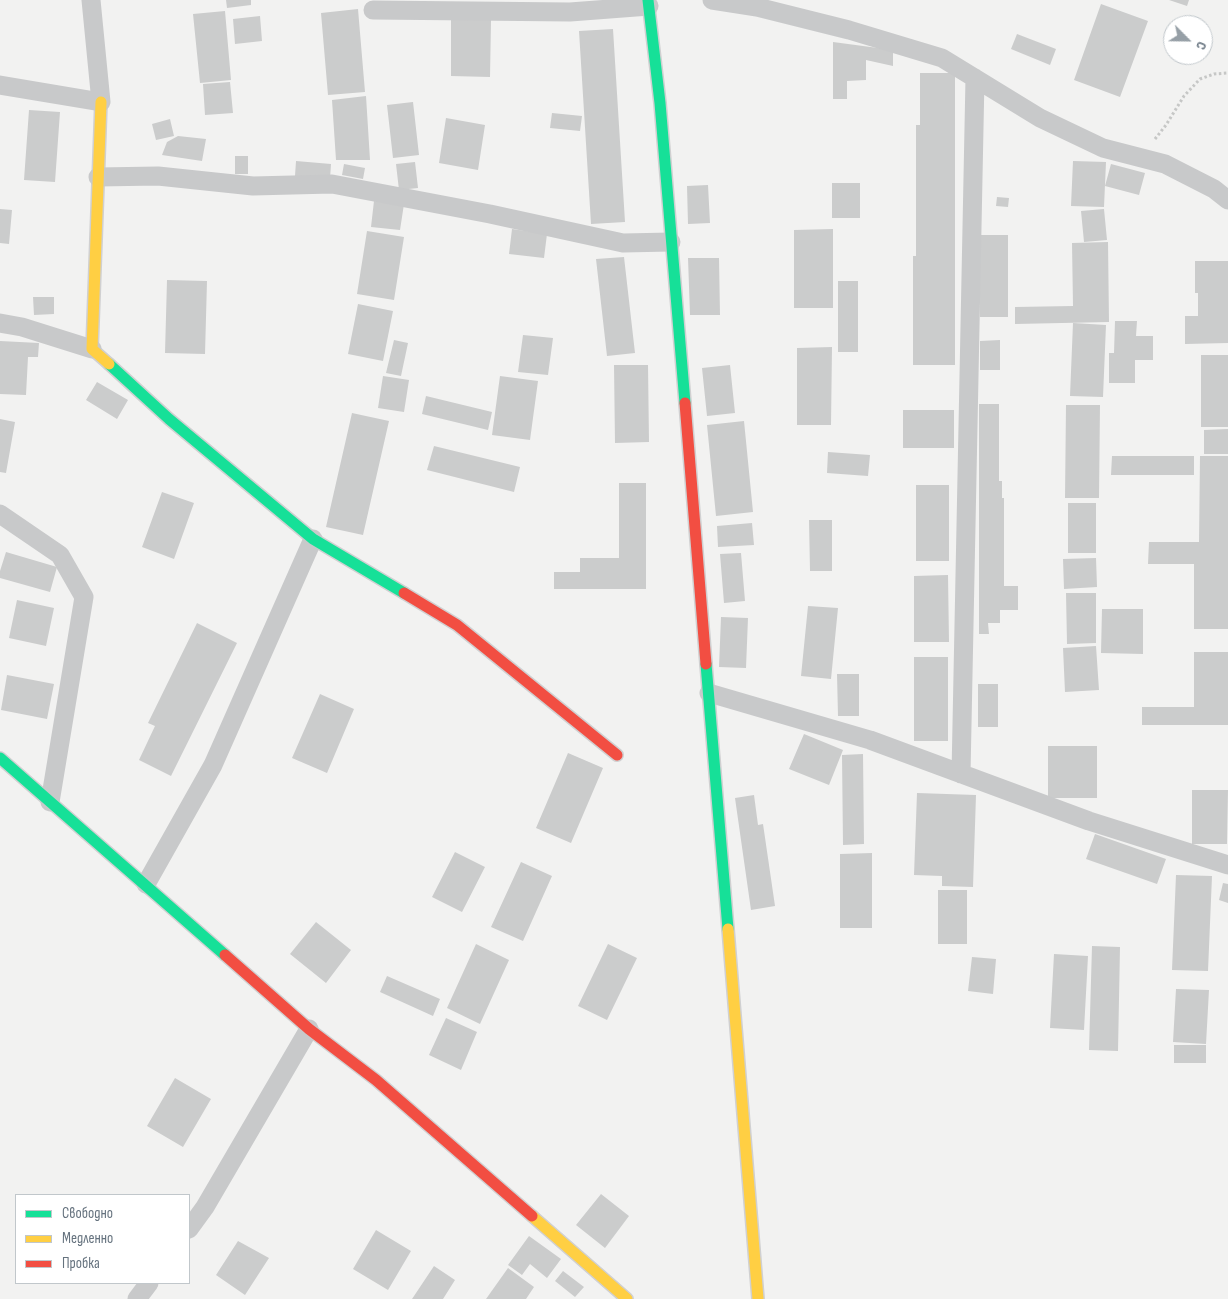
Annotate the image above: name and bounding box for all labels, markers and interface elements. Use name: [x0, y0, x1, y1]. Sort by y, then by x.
north arrow: [1163, 15, 1213, 65]
text: С: [1192, 39, 1211, 52]
legend: [15, 1194, 190, 1284]
text: Свободно: [62, 1204, 113, 1223]
text: Медленно: [62, 1229, 113, 1248]
text: Пробка: [62, 1254, 100, 1273]

